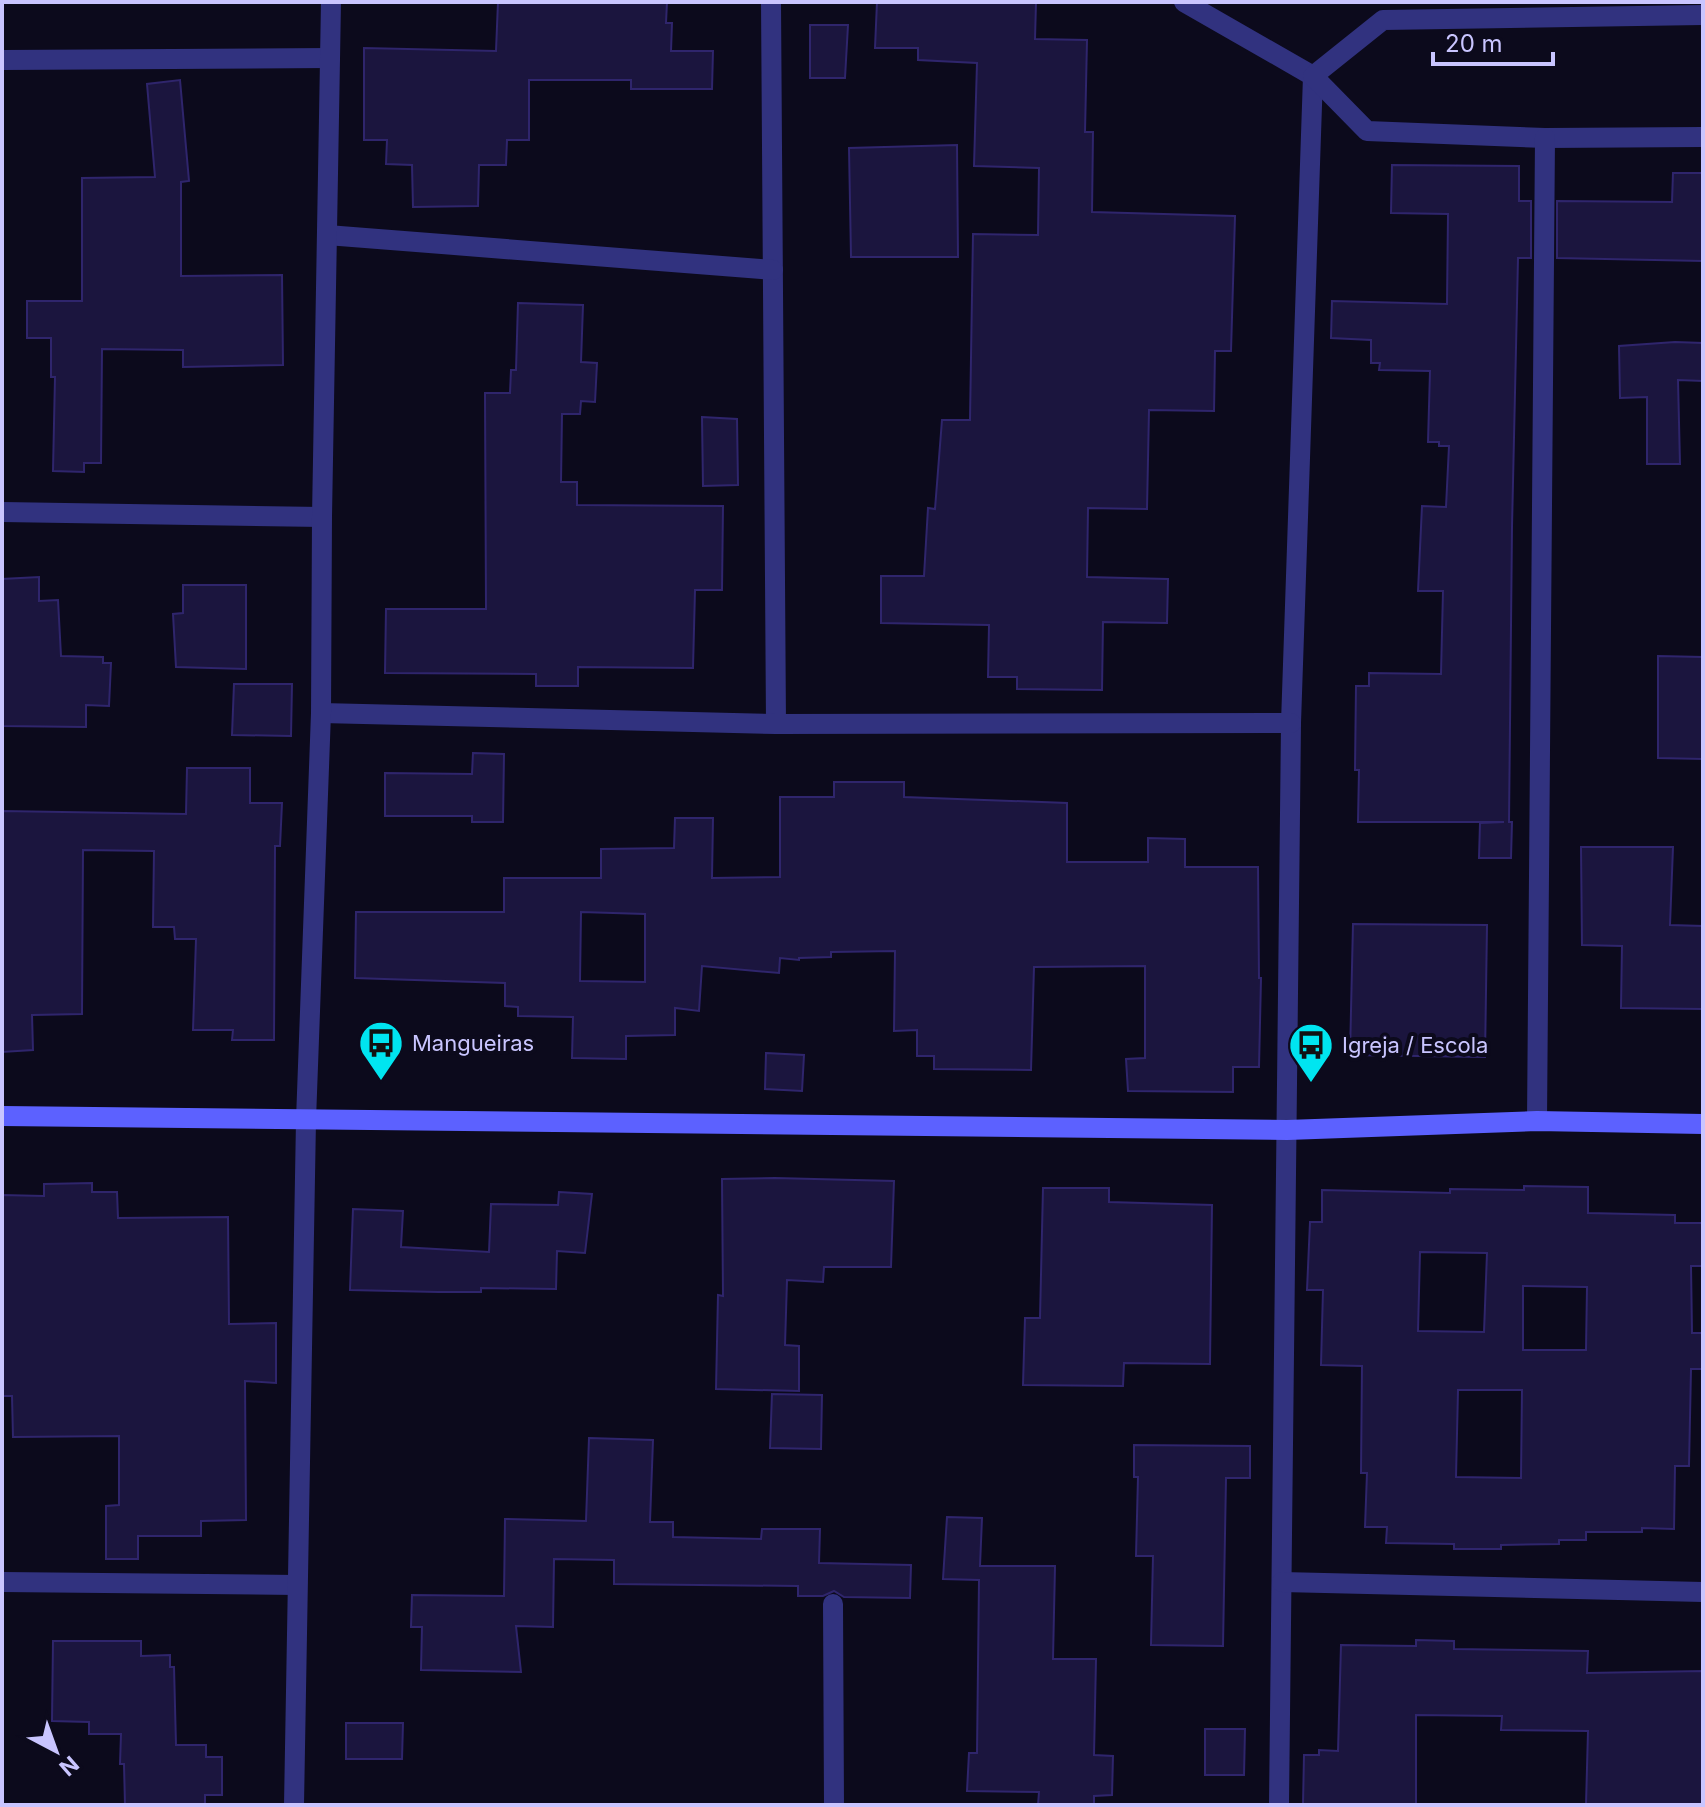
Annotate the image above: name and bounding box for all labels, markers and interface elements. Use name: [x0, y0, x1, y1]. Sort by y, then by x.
scale bar: [1433, 16, 1553, 66]
text: 20 m: [1445, 29, 1503, 58]
bus stop icon: Mangueiras: [357, 1019, 405, 1082]
bus stop icon: Igreja / Escola: [1287, 1021, 1335, 1084]
place label: Mangueiras: [412, 1030, 534, 1056]
place label: Igreja / Escola: [1342, 1032, 1488, 1058]
north arrow: [16, 1711, 96, 1791]
text: N: [54, 1751, 84, 1781]

